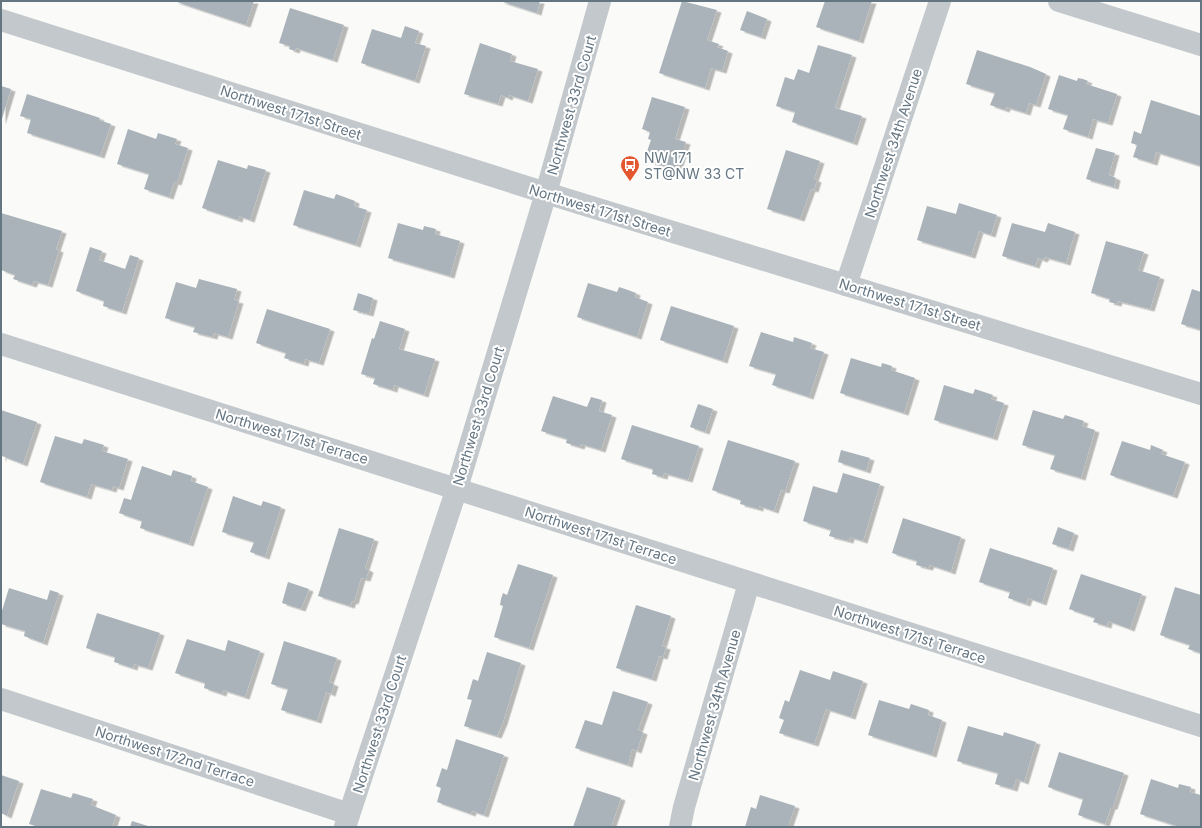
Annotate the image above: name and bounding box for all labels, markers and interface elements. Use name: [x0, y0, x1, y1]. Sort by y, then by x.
street label: Northwest 33rd Court: [543, 33, 599, 177]
street label: Northwest 34th Avenue: [861, 66, 925, 220]
street label: Northwest 171st Street: [218, 81, 364, 143]
place label: NW 171 ST@NW 33 CT: [644, 149, 744, 182]
bus stop icon: NW 171 ST@NW 33 CT: [619, 154, 641, 182]
street label: Northwest 171st Street: [527, 180, 673, 240]
street label: Northwest 171st Street: [837, 274, 983, 334]
street label: Northwest 33rd Court: [449, 344, 507, 488]
street label: Northwest 171st Terrace: [214, 405, 370, 467]
street label: Northwest 171st Terrace: [523, 502, 679, 568]
street label: Northwest 171st Terrace: [832, 601, 988, 667]
street label: Northwest 34th Avenue: [684, 628, 744, 782]
street label: Northwest 33rd Court: [349, 652, 410, 795]
street label: Northwest 172nd Terrace: [93, 722, 257, 790]

